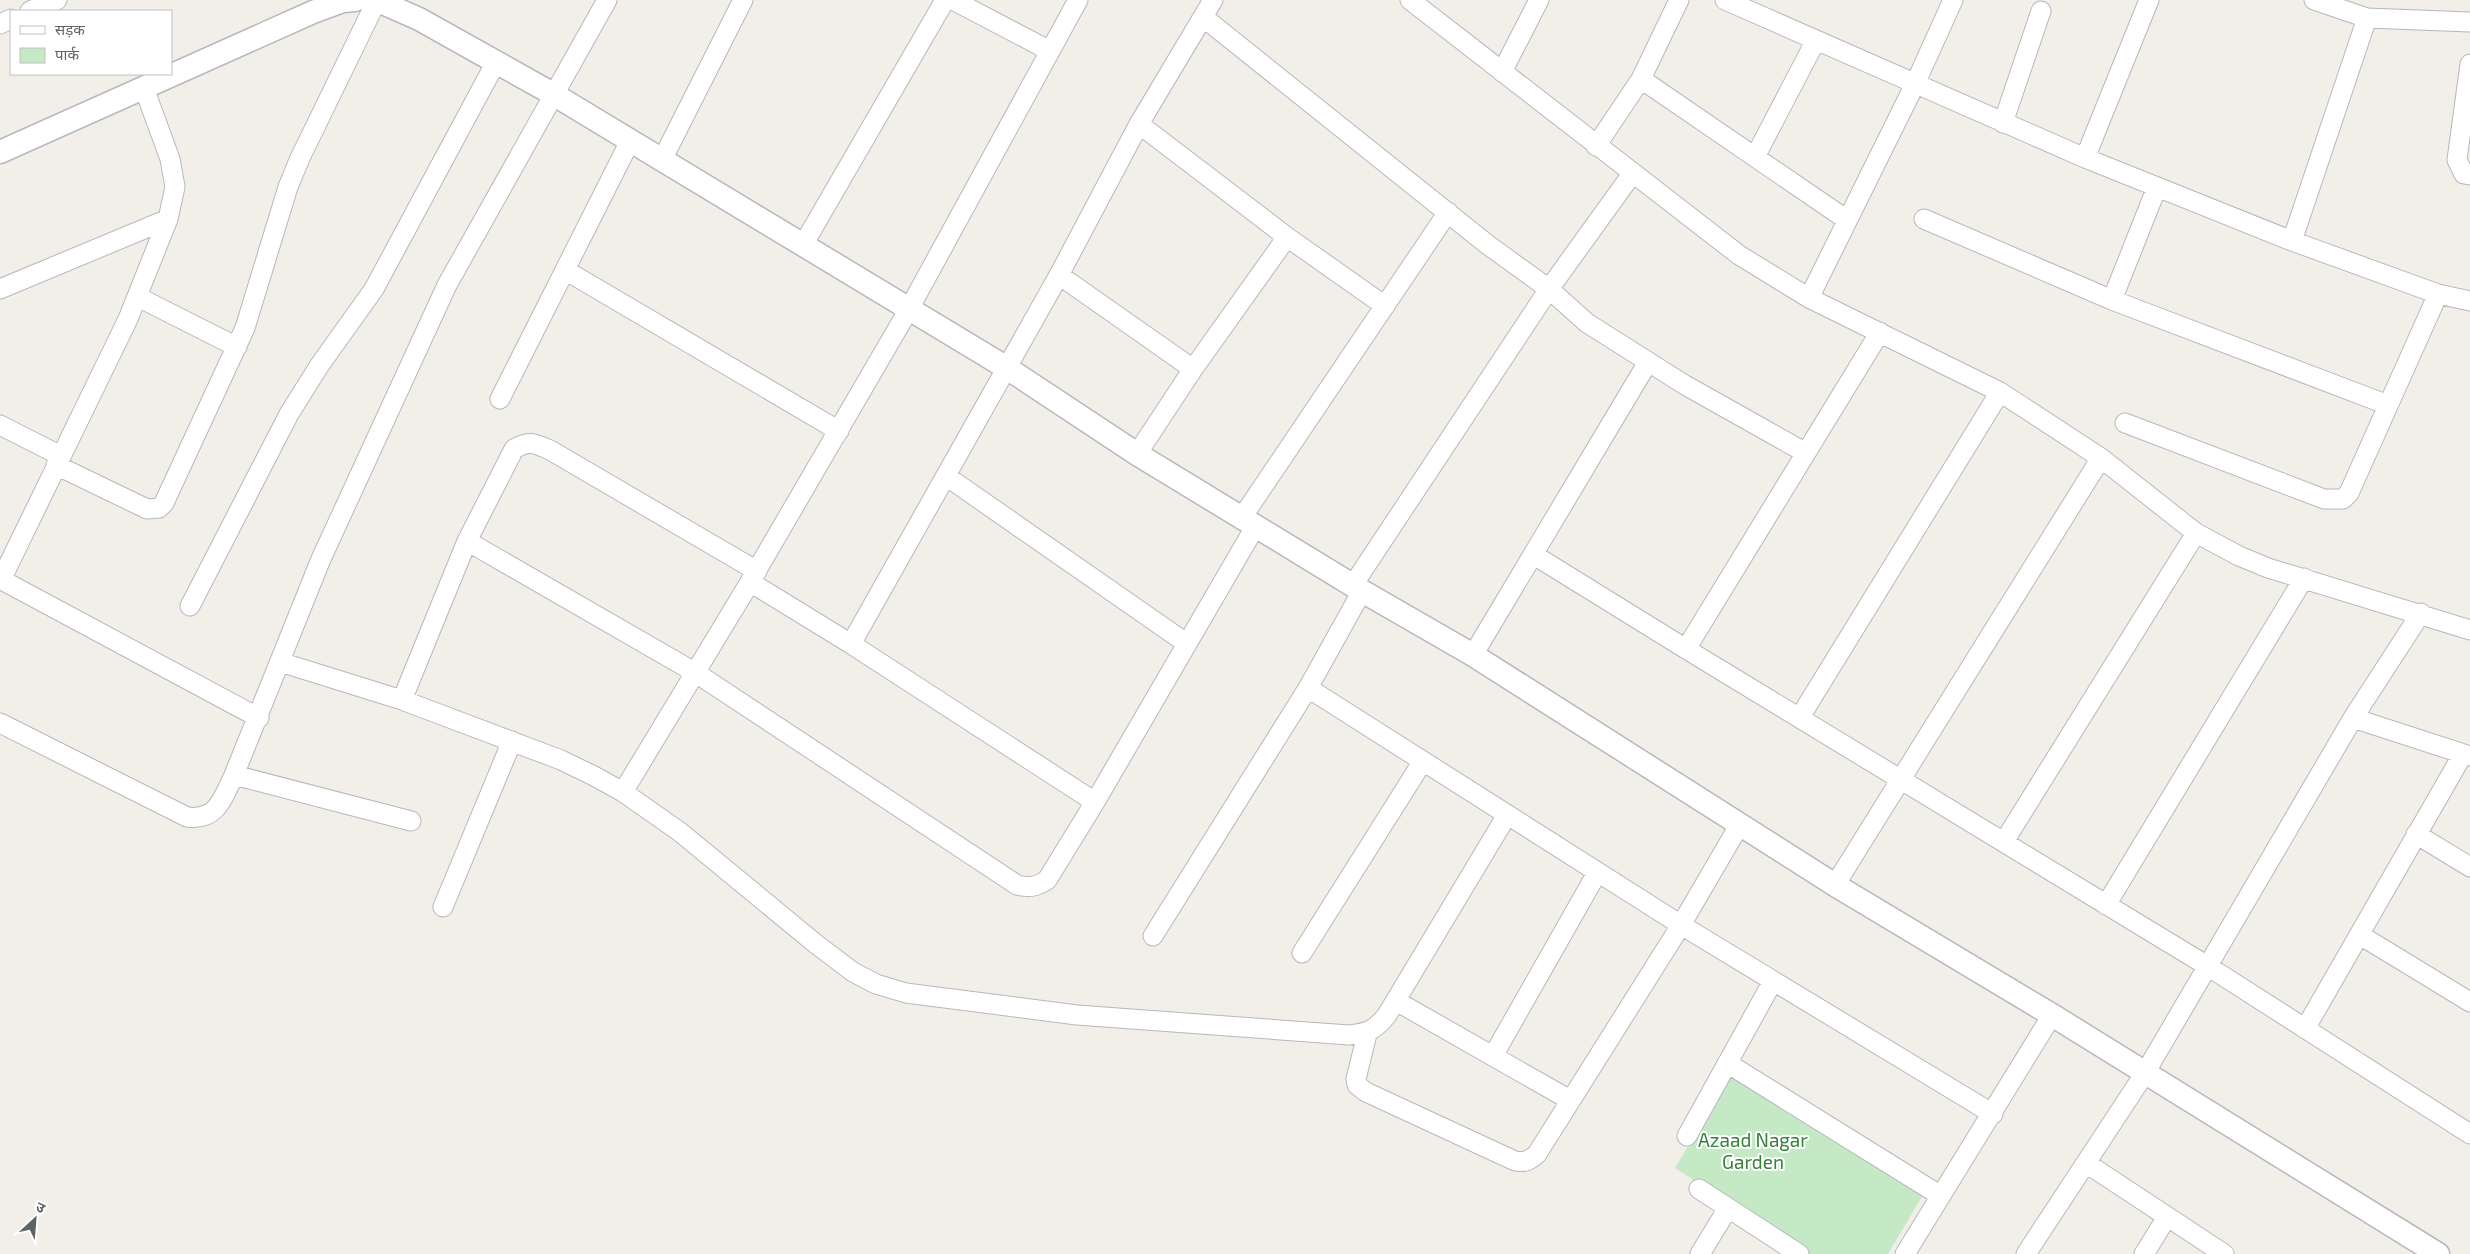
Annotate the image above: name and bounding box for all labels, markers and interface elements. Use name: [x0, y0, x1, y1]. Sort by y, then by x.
legend: [10, 10, 172, 75]
text: सड़क: [55, 20, 85, 38]
text: पार्क: [55, 45, 79, 63]
park label: Azaad Nagar Garden: [1698, 1128, 1808, 1173]
north arrow: [10, 1194, 60, 1244]
text: उ: [34, 1197, 49, 1217]

